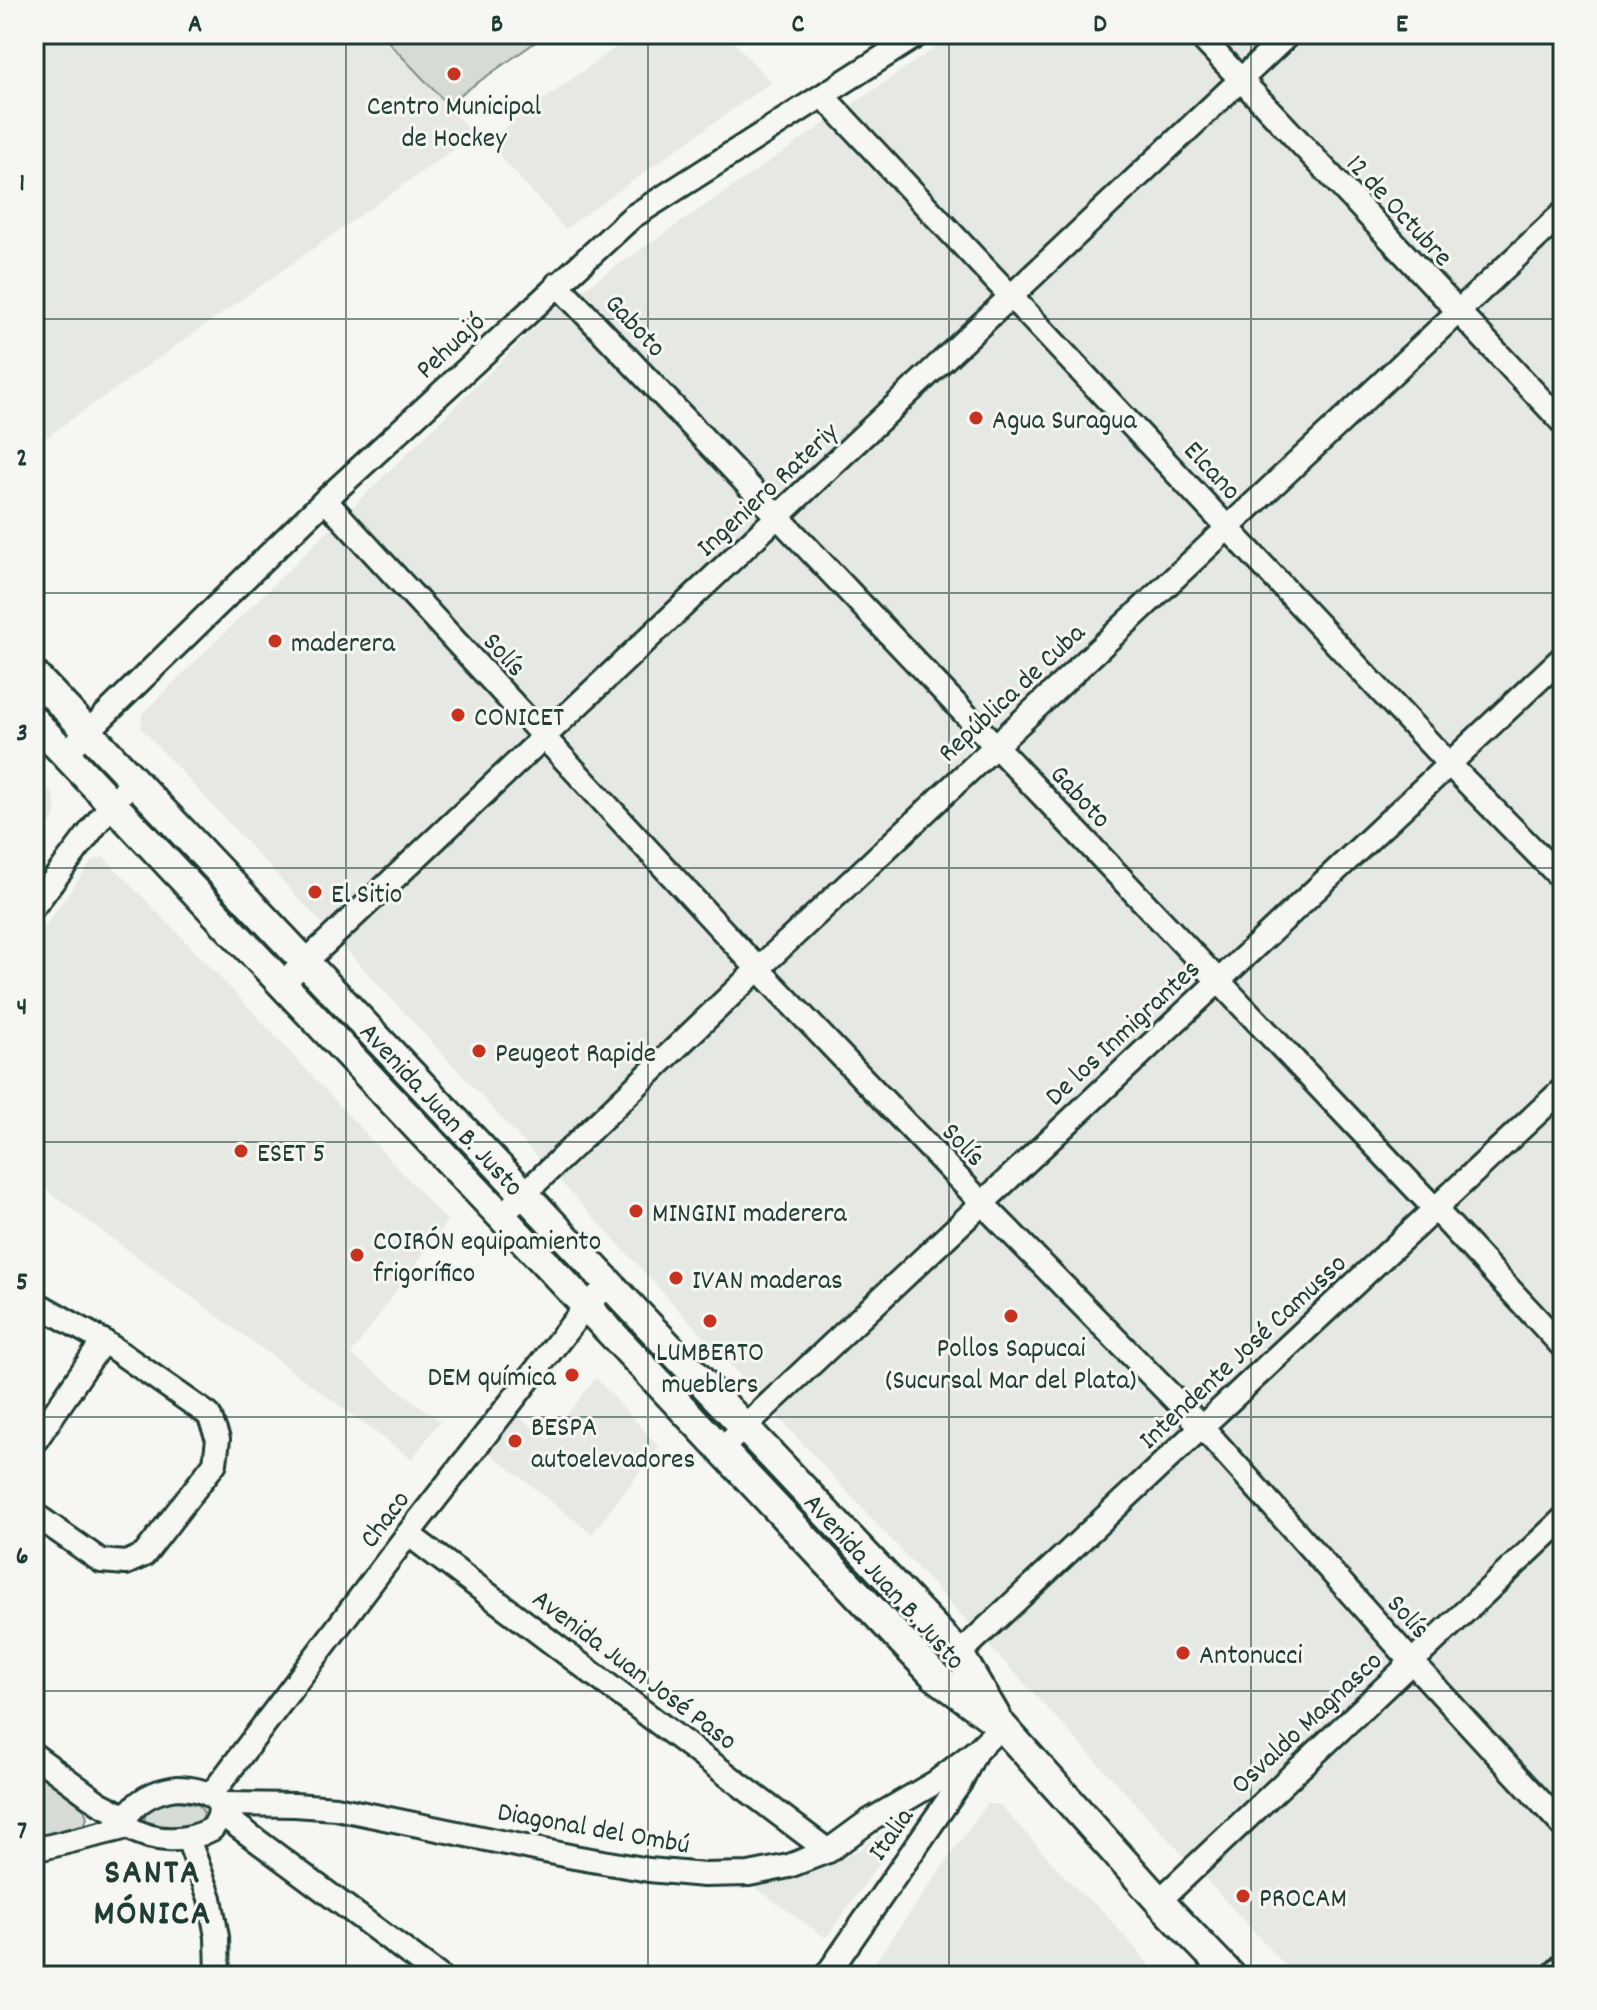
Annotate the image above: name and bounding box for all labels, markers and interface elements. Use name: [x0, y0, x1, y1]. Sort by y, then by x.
text: A: [188, 7, 202, 44]
text: B: [491, 7, 503, 44]
text: C: [792, 7, 805, 44]
text: D: [1093, 7, 1107, 44]
text: E: [1396, 7, 1408, 44]
marker: Centro Municipal de Hockey: [445, 65, 463, 83]
place label: Centro Municipal de Hockey: [367, 89, 541, 161]
street label: 12 de Octubre: [1335, 147, 1460, 278]
text: 1: [19, 166, 25, 203]
street label: Gaboto: [593, 286, 673, 368]
street label: Pehuajó: [408, 305, 496, 391]
place label: Agua Suragua: [992, 403, 1137, 443]
marker: Agua Suragua: [967, 409, 985, 427]
street label: Ingeniero Rateriy: [689, 414, 850, 568]
street label: Elcano: [1172, 433, 1249, 511]
text: 2: [16, 441, 28, 478]
street label: República de Cuba: [931, 615, 1097, 774]
street label: Solís: [471, 625, 533, 688]
place label: maderera: [291, 626, 396, 666]
marker: maderera: [266, 632, 284, 650]
place label: CONICET: [474, 700, 564, 740]
marker: CONICET: [449, 706, 467, 724]
text: 3: [16, 716, 28, 753]
street label: Gaboto: [1038, 757, 1118, 839]
place label: El Sitio: [331, 877, 402, 917]
marker: El Sitio: [306, 883, 324, 901]
street label: De los Inmigrantes: [1038, 952, 1211, 1117]
text: 4: [17, 990, 27, 1027]
street label: Avenida Juan B. Justo: [348, 1015, 531, 1208]
place label: Peugeot Rapide: [495, 1036, 656, 1076]
marker: Peugeot Rapide: [470, 1042, 488, 1060]
street label: Solís: [930, 1115, 993, 1178]
place label: ESET 5: [257, 1136, 325, 1176]
marker: ESET 5: [232, 1142, 250, 1160]
place label: MINGINI maderera: [652, 1196, 848, 1236]
marker: MINGINI maderera: [627, 1202, 645, 1220]
place label: COIRÓN equipamiento frigorífico: [373, 1224, 601, 1296]
marker: COIRÓN equipamiento frigorífico: [348, 1246, 366, 1264]
street label: Intendente José Camusso: [1131, 1246, 1357, 1461]
place label: IVAN maderas: [692, 1263, 843, 1303]
text: 5: [16, 1265, 28, 1302]
marker: IVAN maderas: [667, 1269, 685, 1287]
marker: Pollos Sapucai (Sucursal Mar del Plata): [1002, 1307, 1020, 1325]
marker: LUMBERTO mueblers: [701, 1312, 719, 1330]
place label: Pollos Sapucai (Sucursal Mar del Plata): [886, 1331, 1136, 1403]
place label: LUMBERTO mueblers: [656, 1335, 764, 1407]
place label: DEM química: [428, 1360, 557, 1400]
marker: DEM química: [563, 1366, 581, 1384]
place label: BESPA autoelevadores: [531, 1410, 695, 1482]
marker: BESPA autoelevadores: [506, 1432, 524, 1450]
street label: Chaco: [352, 1484, 422, 1558]
street label: Avenida Juan B. Justo: [792, 1486, 973, 1681]
text: 6: [16, 1539, 28, 1576]
street label: Avenida Juan José Paso: [522, 1581, 744, 1763]
street label: Solís: [1375, 1587, 1437, 1650]
place label: Antonucci: [1199, 1638, 1303, 1678]
marker: Antonucci: [1174, 1644, 1192, 1662]
street label: Osvaldo Magnasco: [1224, 1644, 1393, 1806]
street label: Diagonal del Ombú: [494, 1794, 692, 1868]
street label: Italia: [860, 1800, 926, 1871]
text: 7: [17, 1814, 27, 1851]
district label: SANTA MÓNICA: [93, 1849, 213, 1942]
place label: PROCAM: [1259, 1881, 1347, 1921]
marker: PROCAM: [1234, 1887, 1252, 1905]

